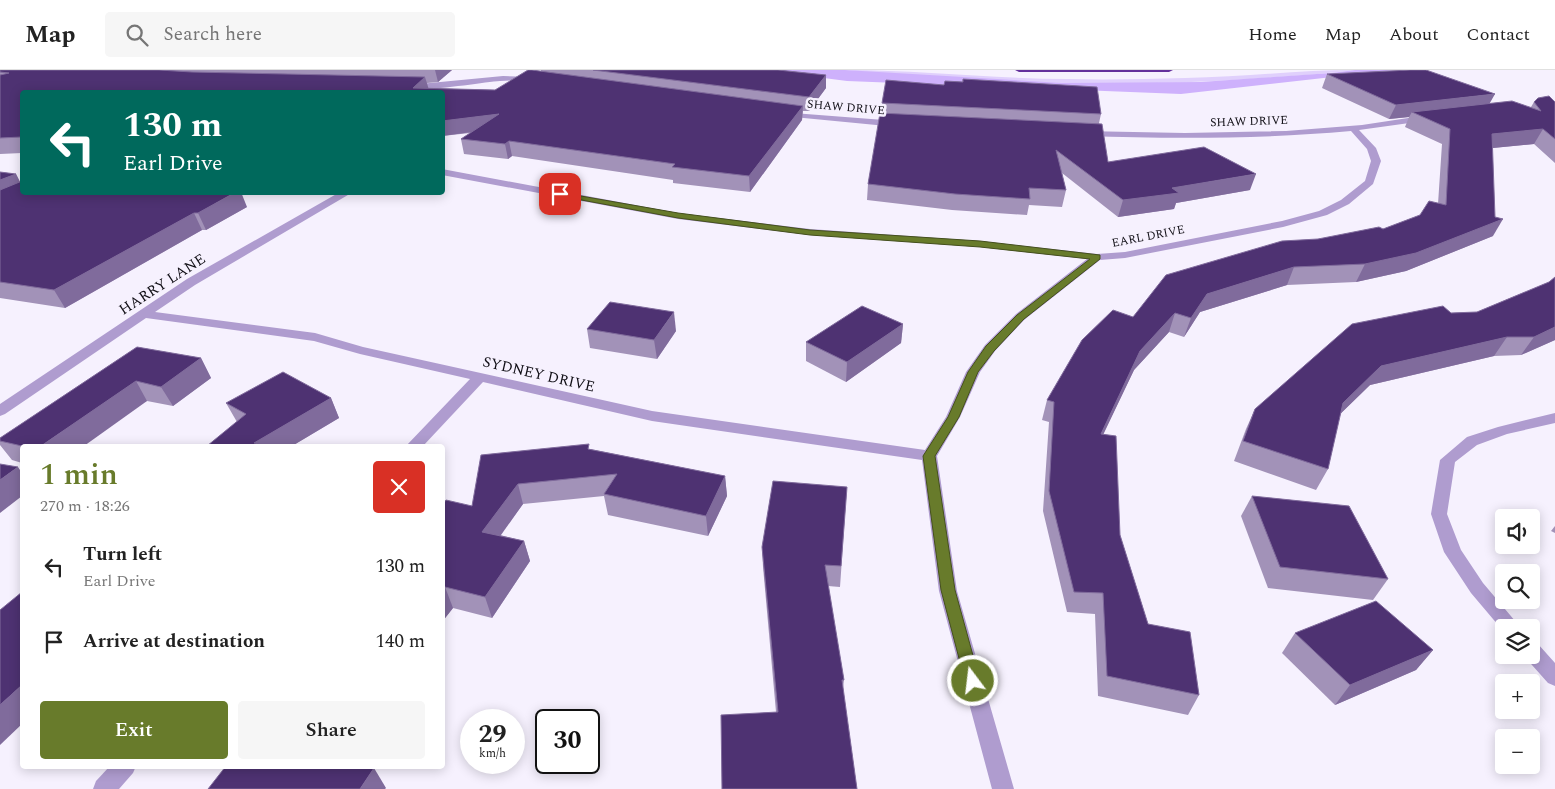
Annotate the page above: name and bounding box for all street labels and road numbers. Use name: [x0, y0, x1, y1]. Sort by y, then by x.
street label: SHAW DRIVE: [806, 95, 886, 120]
street label: SHAW DRIVE: [1210, 111, 1288, 132]
street label: EARL DRIVE: [1110, 220, 1186, 253]
street label: HARRY LANE: [114, 248, 210, 321]
street label: SYDNEY DRIVE: [481, 350, 597, 399]

